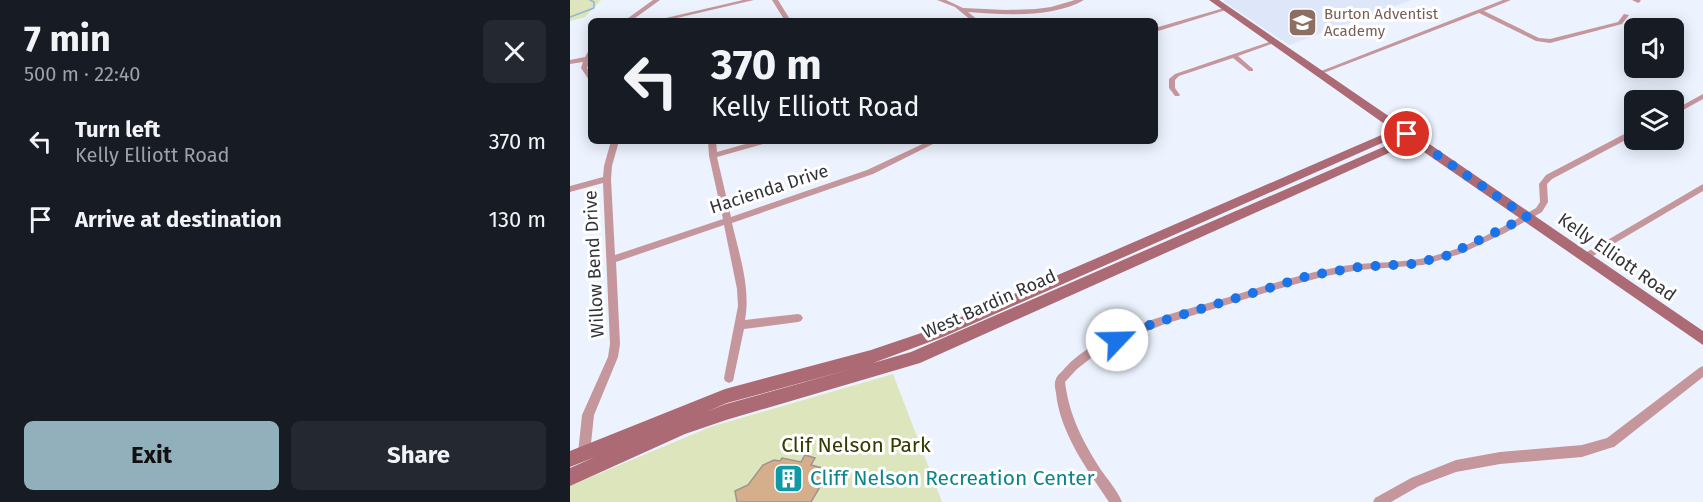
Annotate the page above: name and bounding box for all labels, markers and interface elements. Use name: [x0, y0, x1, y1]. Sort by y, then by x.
place label: Burton Adventist Academy: [1324, 5, 1439, 40]
school or university icon: Burton Adventist Academy: [1287, 7, 1319, 39]
text: 7 min: [24, 17, 111, 61]
map controls: [1624, 18, 1684, 150]
button: sound: [1624, 18, 1684, 78]
button: close: [483, 20, 546, 83]
text: 370 m: [711, 40, 822, 90]
icon: left: [612, 42, 690, 120]
text: 500 m · 22:40: [24, 62, 140, 86]
button: layers: [1624, 90, 1684, 150]
text: Kelly Elliott Road: [711, 91, 920, 123]
pin: [1381, 108, 1432, 159]
text: Turn left: [75, 116, 160, 143]
icon: arrive: [1390, 117, 1423, 150]
icon: left: [24, 125, 57, 158]
text: 370 m: [489, 128, 546, 155]
text: Kelly Elliott Road: [75, 143, 230, 167]
street label: Hacienda Drive: [707, 159, 831, 219]
street label: Willow Bend Drive: [579, 190, 609, 338]
icon: arrive: [24, 203, 57, 236]
text: Arrive at destination: [75, 206, 282, 233]
text: 130 m: [489, 206, 546, 233]
street label: Kelly Elliott Road: [1554, 208, 1680, 306]
street label: West Bardin Road: [919, 265, 1059, 343]
position arrow: [1085, 308, 1149, 372]
button: Exit: [24, 421, 279, 490]
button: Share: [291, 421, 546, 490]
park label: Clif Nelson Park: [781, 432, 931, 458]
building icon: Cliff Nelson Recreation Center: [773, 462, 805, 494]
place label: Cliff Nelson Recreation Center: [810, 465, 1095, 491]

